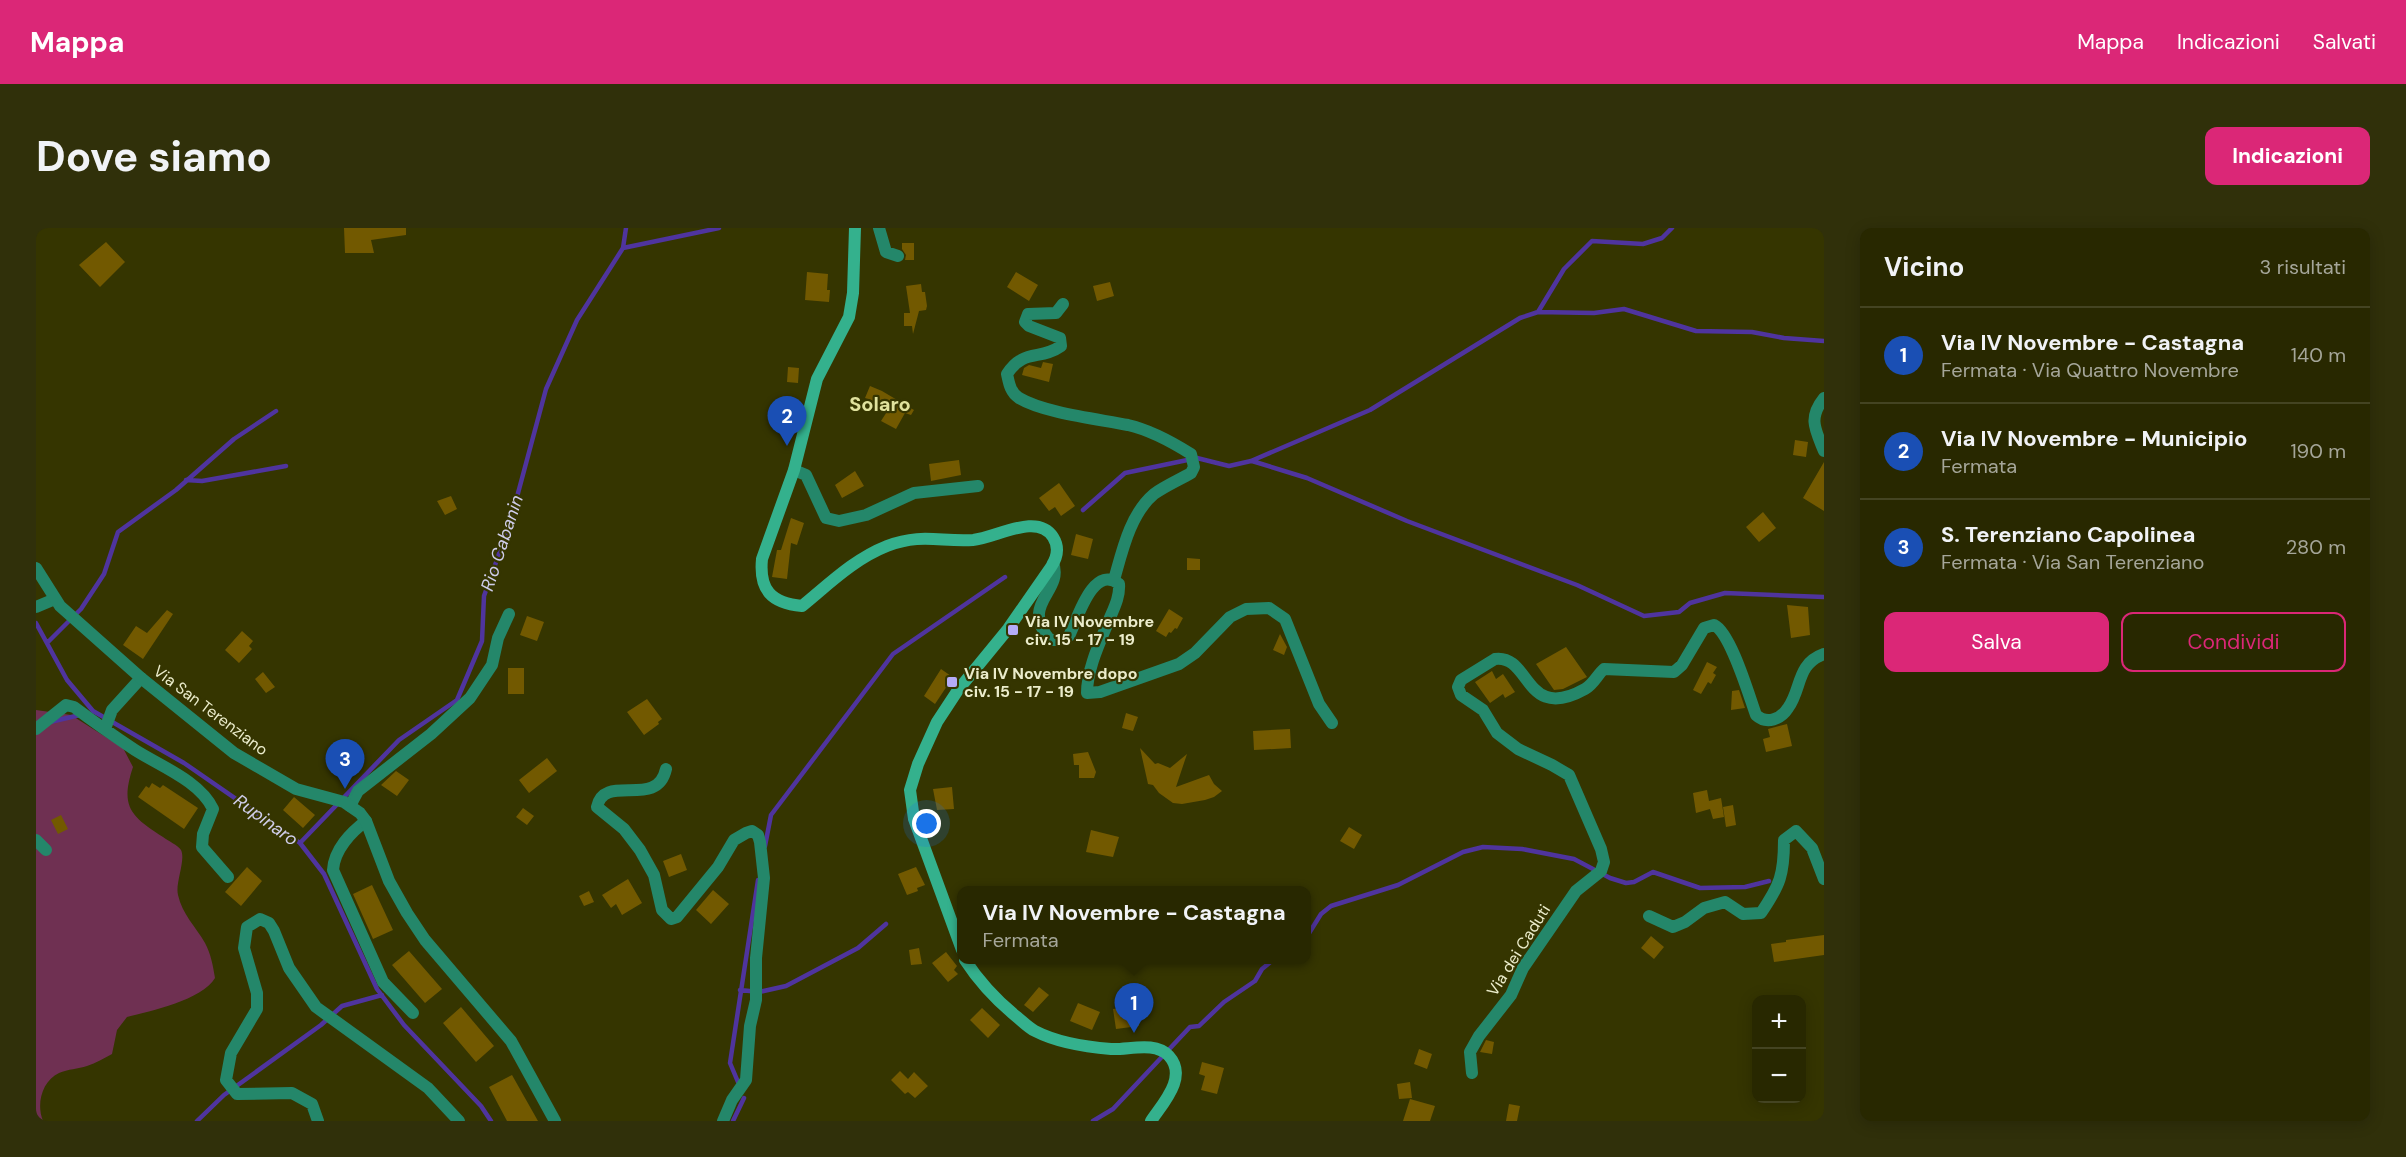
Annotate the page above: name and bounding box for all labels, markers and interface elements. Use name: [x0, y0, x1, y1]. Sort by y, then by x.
text: Mappa: [30, 24, 124, 61]
text: Mappa: [2077, 28, 2144, 56]
text: Indicazioni: [2177, 28, 2280, 56]
text: Salvati: [2313, 28, 2376, 56]
button: Indicazioni: [2205, 127, 2370, 185]
text: Dove siamo: [36, 129, 272, 184]
text: Vicino: [1884, 250, 1964, 284]
text: 3 risultati: [2260, 254, 2346, 280]
text: Via IV Novembre - Castagna: [1941, 328, 2244, 357]
text: 1: [1900, 342, 1907, 368]
text: 140 m: [2291, 342, 2346, 368]
text: Fermata · Via Quattro Novembre: [1941, 357, 2239, 383]
district label: Solaro: [849, 391, 911, 417]
pin: 2: [768, 396, 807, 446]
text: Via IV Novembre - Municipio: [1941, 424, 2248, 453]
text: 2: [1898, 438, 1909, 464]
text: 190 m: [2290, 438, 2346, 464]
text: Fermata: [1941, 453, 2017, 479]
water label: Rio Cabanin: [475, 492, 529, 594]
text: S. Terenziano Capolinea: [1941, 520, 2195, 549]
text: 3: [1897, 534, 1910, 560]
text: 280 m: [2286, 534, 2346, 560]
text: Fermata · Via San Terenziano: [1941, 549, 2204, 575]
place label: Via IV Novembre civ. 15 - 17 - 19: [1025, 611, 1154, 650]
button: Salva: [1884, 612, 2109, 672]
button: Condividi: [2121, 612, 2346, 672]
marker: Via IV Novembre civ. 15 - 17 - 19: [1006, 623, 1020, 637]
street label: Via San Terenziano: [149, 660, 272, 760]
place label: Via IV Novembre dopo civ. 15 - 17 - 19: [964, 663, 1137, 702]
marker: Via IV Novembre dopo civ. 15 - 17 - 19: [945, 675, 959, 689]
pin: 3: [326, 740, 364, 789]
water label: Rupinaro: [229, 789, 303, 851]
your location: [912, 809, 941, 838]
popup: [957, 886, 1311, 964]
text: Via IV Novembre - Castagna: [982, 898, 1286, 927]
street label: Via dei Caduti: [1482, 901, 1555, 1000]
text: Fermata: [982, 927, 1059, 953]
pin: 1: [1114, 984, 1154, 1033]
map controls: [1752, 995, 1806, 1103]
button: +: [1752, 995, 1806, 1049]
button: −: [1752, 1049, 1806, 1103]

